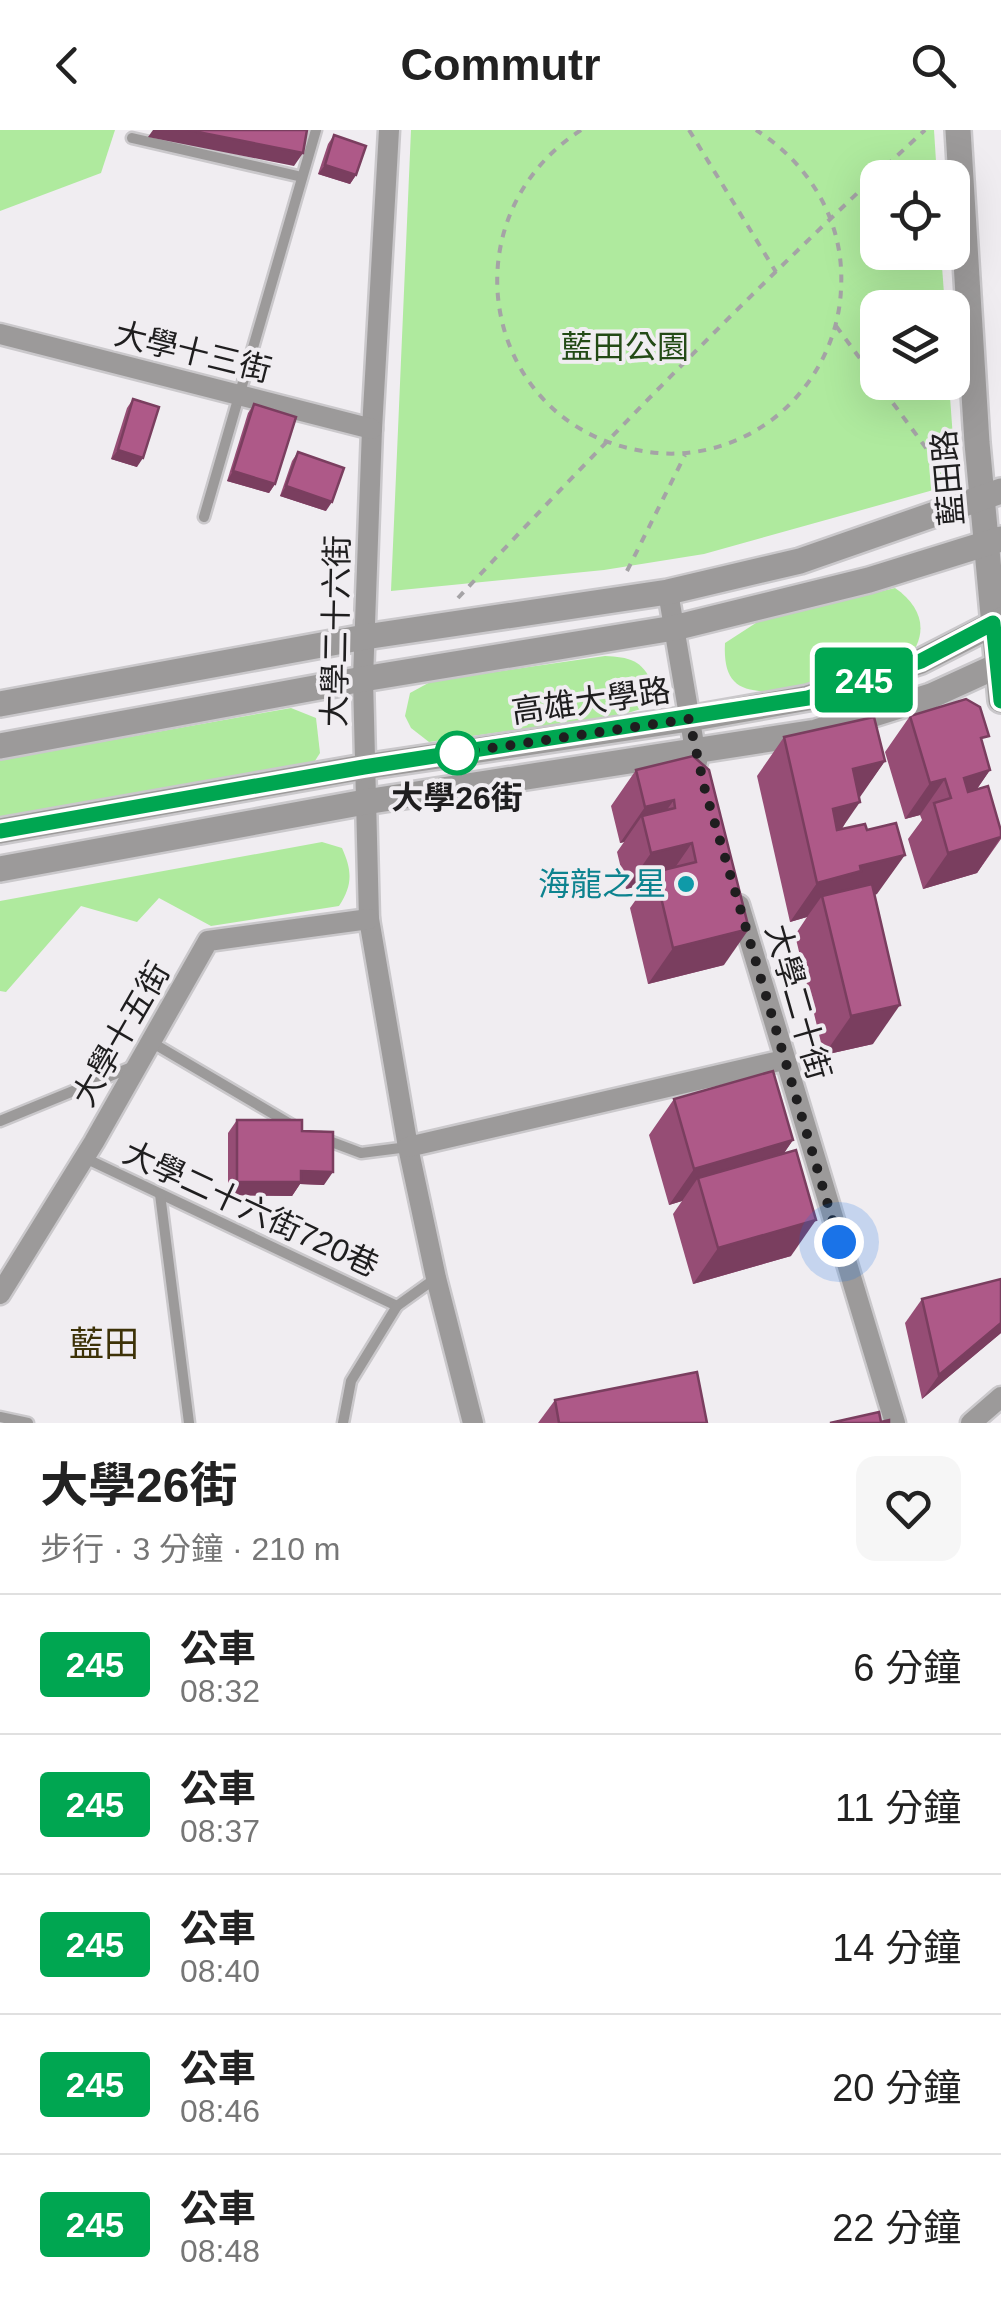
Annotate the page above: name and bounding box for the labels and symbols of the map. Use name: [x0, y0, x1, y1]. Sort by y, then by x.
street label: 大學十三街: [111, 315, 275, 389]
park label: 藍田公園: [561, 329, 689, 365]
street label: 藍田路: [926, 429, 970, 527]
street label: 大學二十六街: [316, 535, 356, 727]
line badge: 245: [806, 648, 922, 712]
street label: 高雄大學路: [509, 672, 673, 730]
marker: 大學26街: [436, 732, 478, 774]
place label: 大學26街: [391, 780, 523, 816]
place label: 海龍之星: [538, 866, 666, 902]
marker: 海龍之星: [675, 873, 697, 895]
street label: 大學二十街: [759, 920, 837, 1084]
street label: 大學十五街: [65, 956, 177, 1112]
street label: 大學二十六街720巷: [118, 1134, 384, 1284]
your location: [814, 1217, 864, 1267]
district label: 藍田: [69, 1324, 139, 1363]

